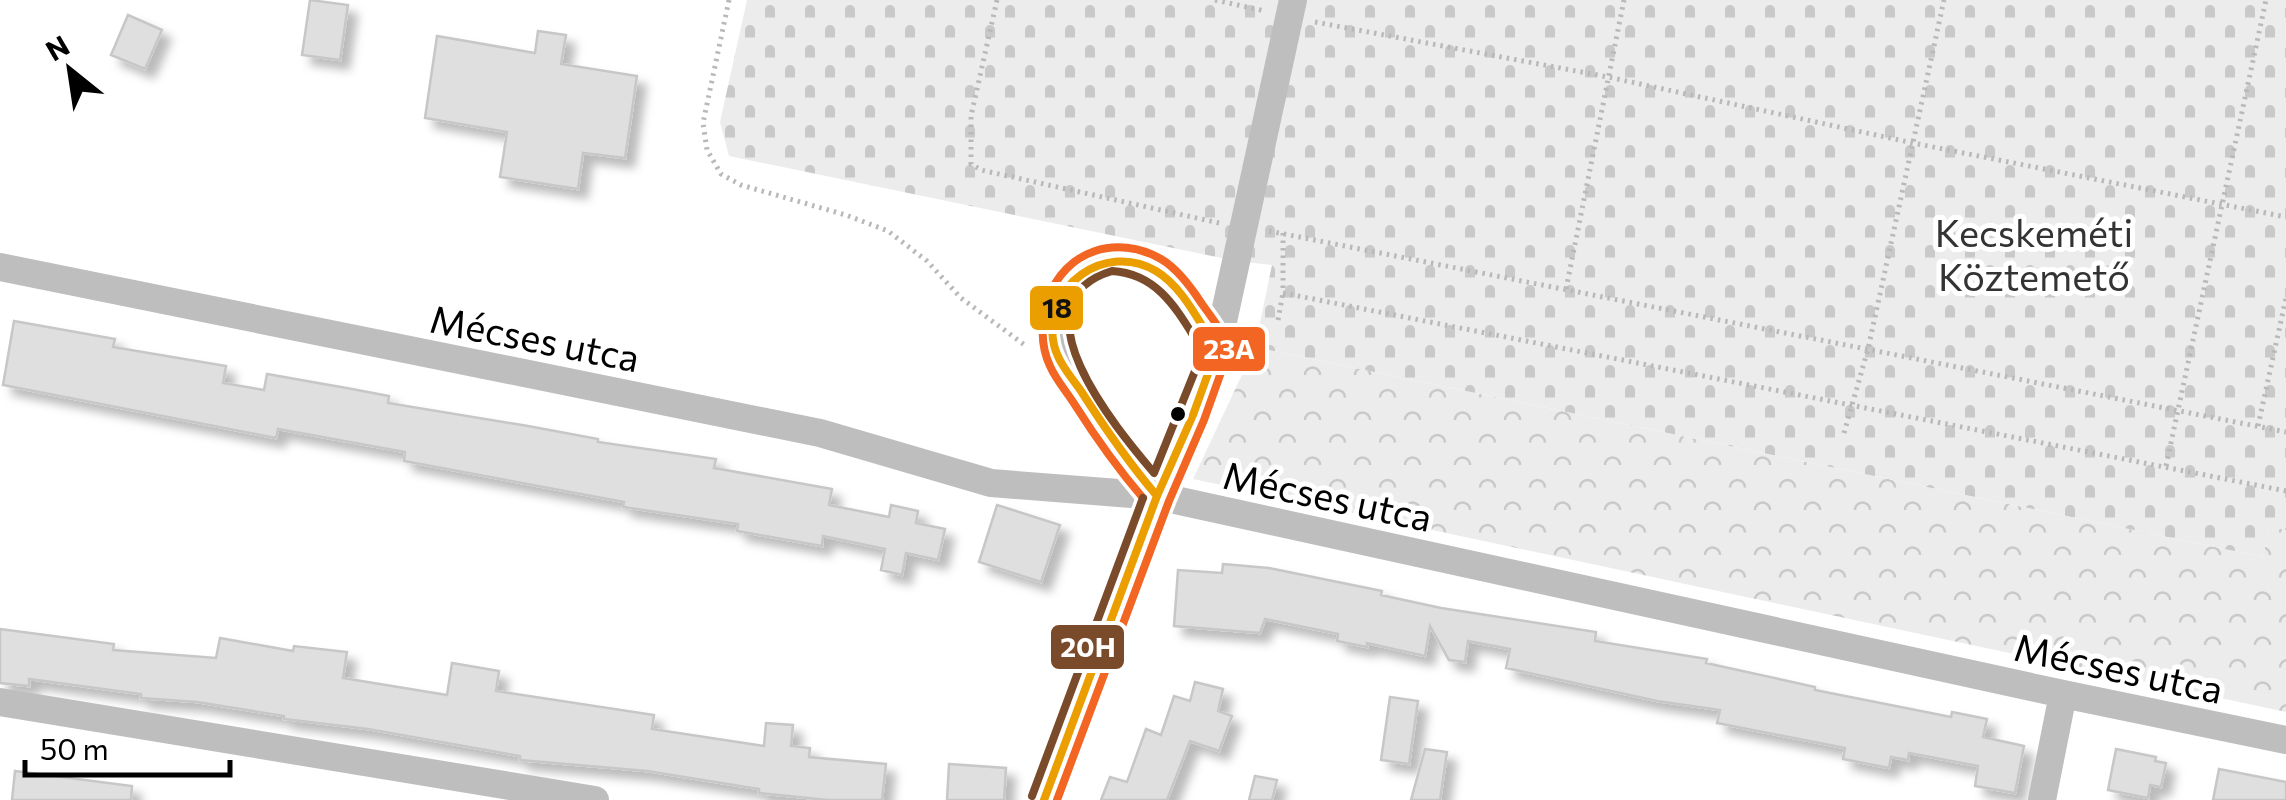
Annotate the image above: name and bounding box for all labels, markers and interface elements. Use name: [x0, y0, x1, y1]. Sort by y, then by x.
north arrow: [20, 20, 120, 120]
text: N: [39, 28, 75, 67]
park label: Kecskeméti Köztemető: [1935, 208, 2133, 299]
line badge: 18: [1028, 284, 1085, 332]
text: 18: [1042, 290, 1072, 324]
street label: Mécses utca: [426, 294, 644, 380]
line badge: 23A: [1191, 325, 1267, 373]
text: 23A: [1203, 331, 1255, 365]
unlabelled marker: [1168, 404, 1188, 424]
street label: Mécses utca: [1219, 450, 1437, 540]
street label: Mécses utca: [2010, 622, 2228, 712]
line badge: 20H: [1049, 623, 1126, 671]
text: 20H: [1060, 629, 1116, 663]
scale bar: [25, 715, 230, 777]
text: 50 m: [40, 729, 109, 766]

